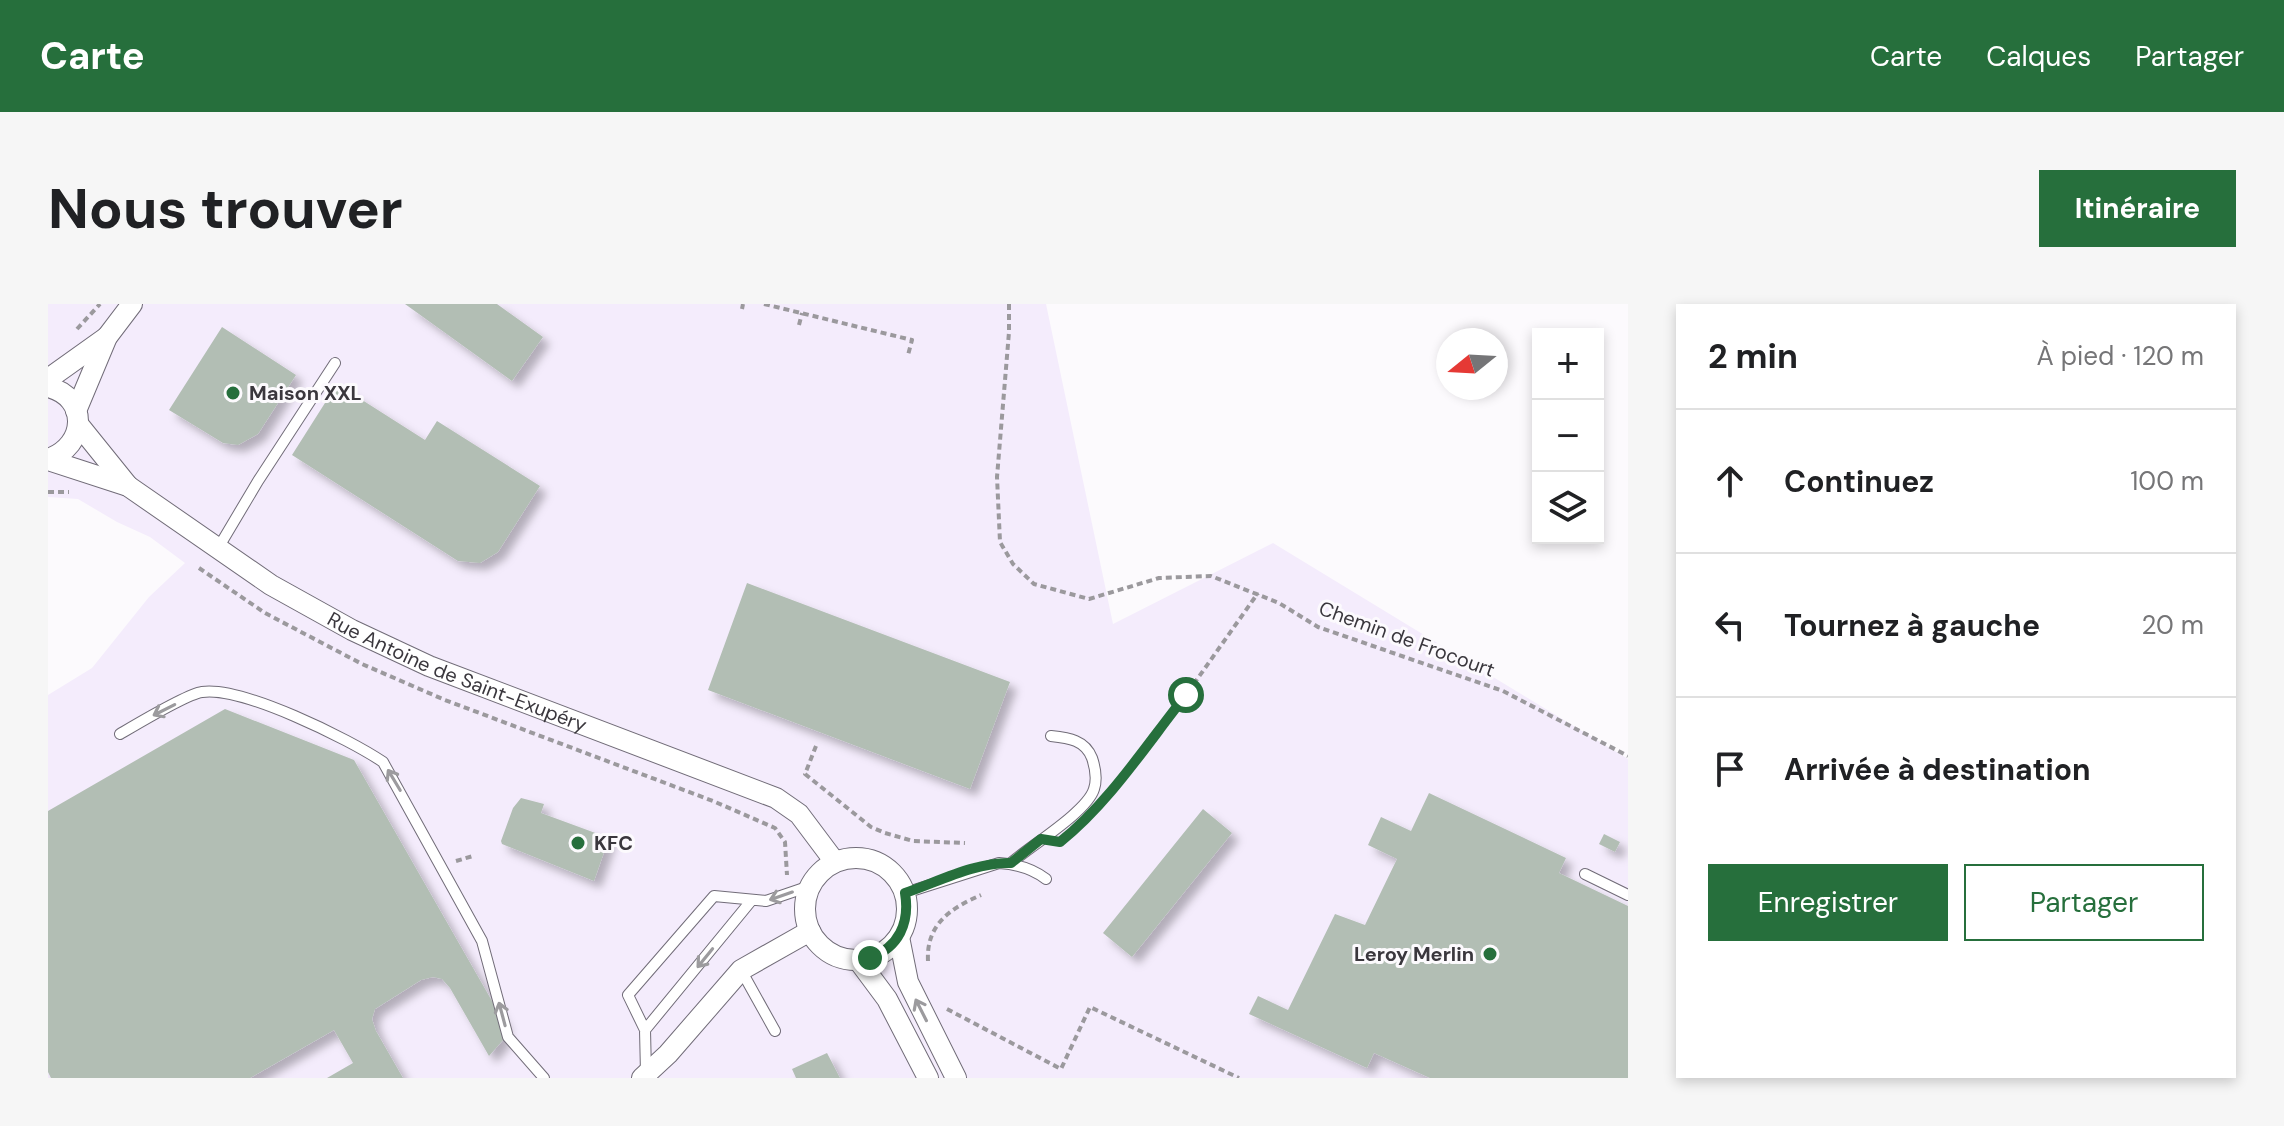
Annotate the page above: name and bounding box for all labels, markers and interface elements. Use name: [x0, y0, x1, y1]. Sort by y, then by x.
text: Carte: [40, 31, 145, 81]
text: Carte: [1870, 38, 1942, 75]
text: Calques: [1986, 38, 2091, 75]
text: Partager: [2135, 38, 2244, 75]
button: Itinéraire: [2039, 170, 2236, 247]
text: Nous trouver: [48, 172, 403, 245]
north arrow: [1436, 328, 1508, 400]
map controls: [1532, 328, 1604, 544]
button: +: [1532, 328, 1604, 400]
text: 2 min: [1708, 334, 1798, 379]
text: À pied · 120 m: [2037, 339, 2204, 373]
place label: Maison XXL: [249, 380, 362, 406]
marker: Maison XXL: [224, 384, 242, 402]
button: −: [1532, 400, 1604, 472]
icon: ahead: [1708, 459, 1752, 503]
text: Continuez: [1784, 462, 1934, 501]
text: 100 m: [2130, 464, 2204, 498]
button: layers: [1532, 472, 1604, 544]
street label: Chemin de Frocourt: [1315, 595, 1499, 683]
icon: left: [1708, 603, 1752, 647]
street label: Rue Antoine de Saint-Exupéry: [323, 606, 591, 738]
text: Tournez à gauche: [1784, 606, 2040, 645]
text: 20 m: [2141, 608, 2204, 642]
route start: [1168, 677, 1204, 713]
one-way arrow: [152, 703, 176, 719]
icon: arrive: [1708, 747, 1752, 791]
text: Arrivée à destination: [1784, 750, 2090, 789]
one-way arrow: [386, 769, 402, 792]
place label: KFC: [594, 830, 633, 856]
marker: KFC: [569, 834, 587, 852]
button: Enregistrer: [1708, 864, 1948, 941]
button: Partager: [1964, 864, 2204, 941]
one-way arrow: [769, 890, 794, 905]
route end: [852, 940, 888, 976]
place label: Leroy Merlin: [1354, 941, 1474, 967]
marker: Leroy Merlin: [1481, 945, 1499, 963]
one-way arrow: [696, 947, 714, 968]
one-way arrow: [912, 998, 928, 1022]
one-way arrow: [494, 1002, 509, 1028]

